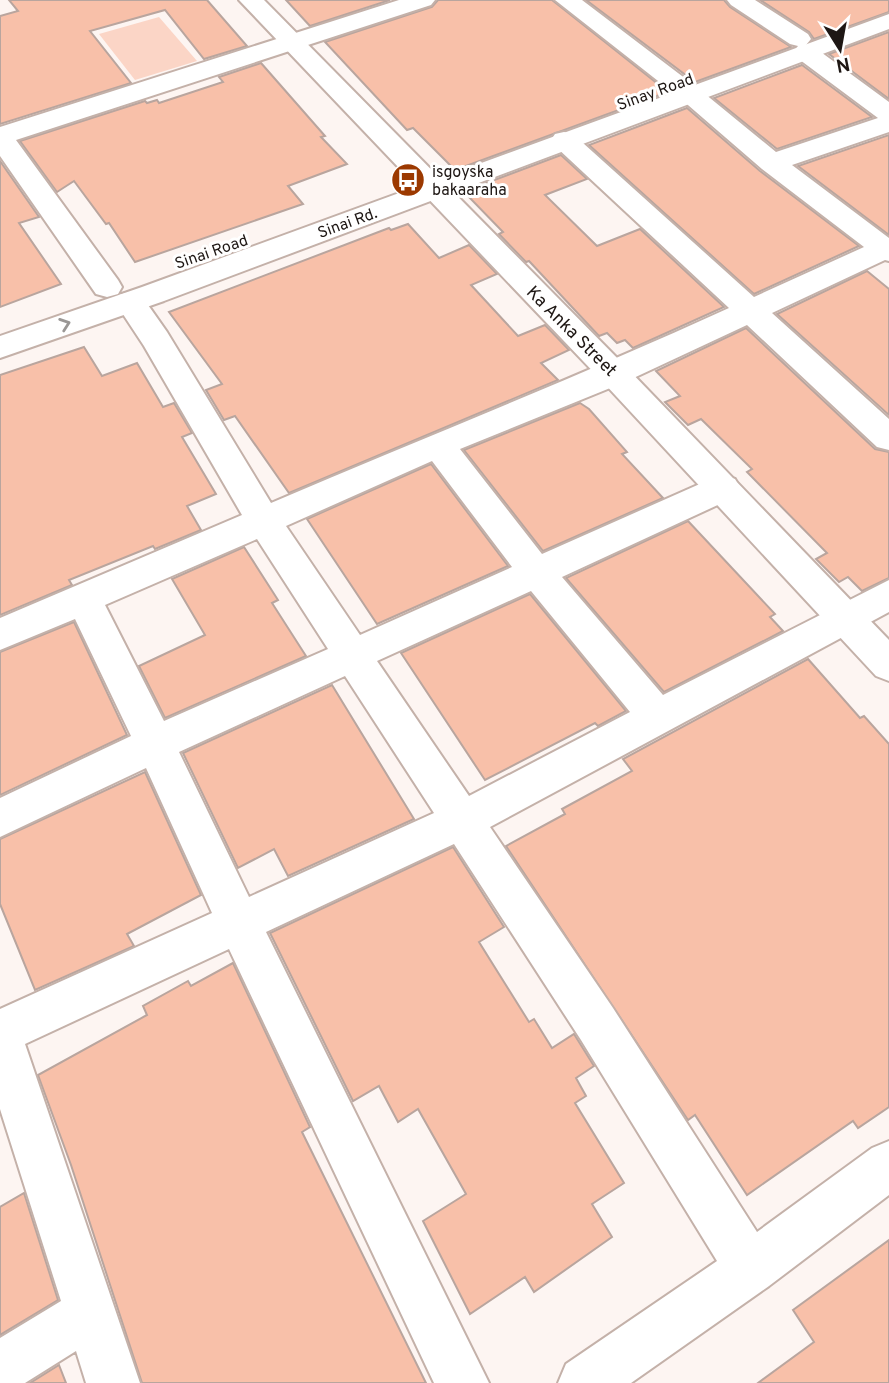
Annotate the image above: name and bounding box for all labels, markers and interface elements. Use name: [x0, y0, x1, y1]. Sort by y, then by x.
north arrow: [805, 14, 875, 84]
text: N: [834, 51, 852, 77]
street label: Sinay Road: [614, 70, 697, 116]
bus stop icon: isgoyska bakaaraha: [389, 161, 427, 199]
place label: isgoyska bakaaraha: [432, 163, 507, 201]
street label: Sinai Rd.: [315, 204, 380, 244]
street label: Sinai Road: [172, 231, 251, 275]
street label: Ka Anka Street: [521, 282, 621, 382]
one-way arrow: [58, 318, 70, 332]

